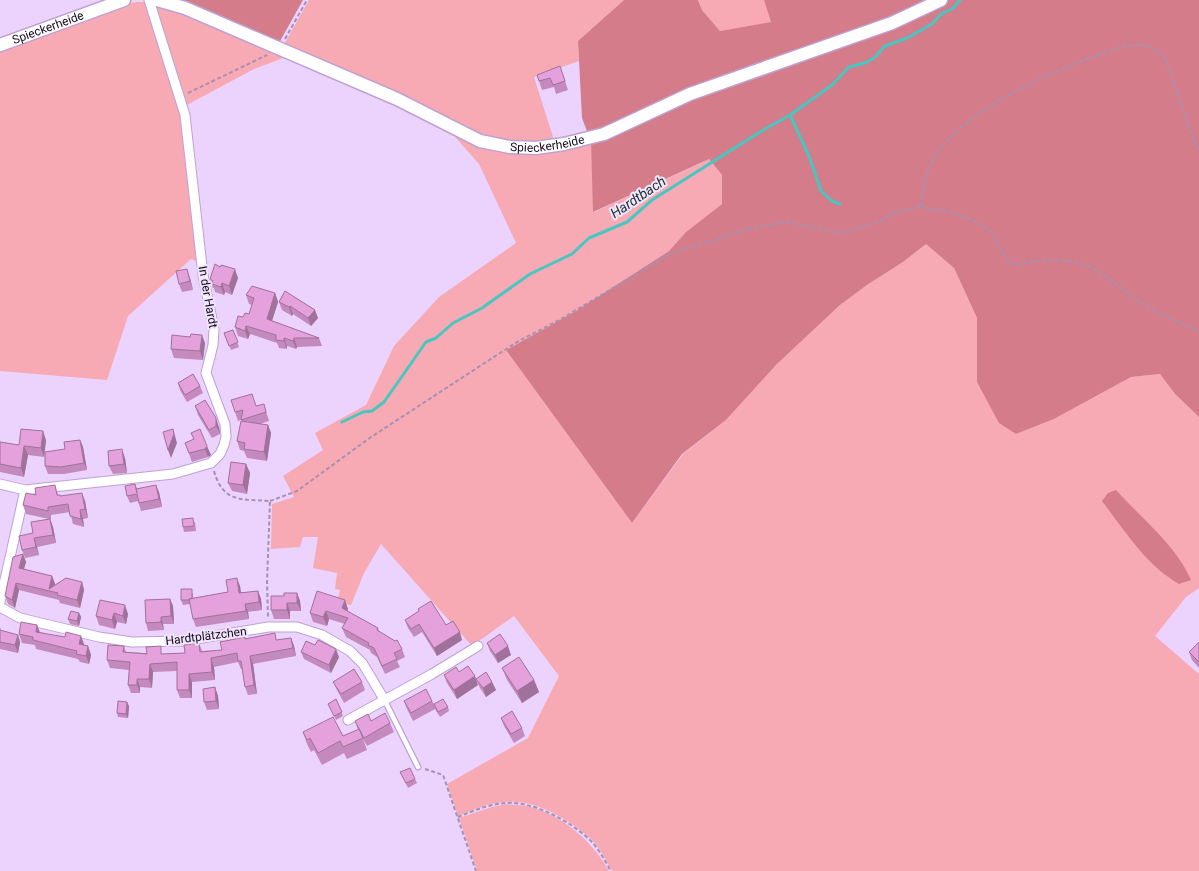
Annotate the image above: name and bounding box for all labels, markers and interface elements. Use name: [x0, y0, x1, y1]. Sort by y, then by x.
street label: Spieckerheide: [10, 8, 86, 47]
street label: Spieckerheide: [510, 132, 586, 155]
water label: Hardtbach: [607, 173, 669, 221]
street label: In der Hardt: [196, 265, 220, 329]
street label: Hardtplätzchen: [165, 624, 247, 648]

